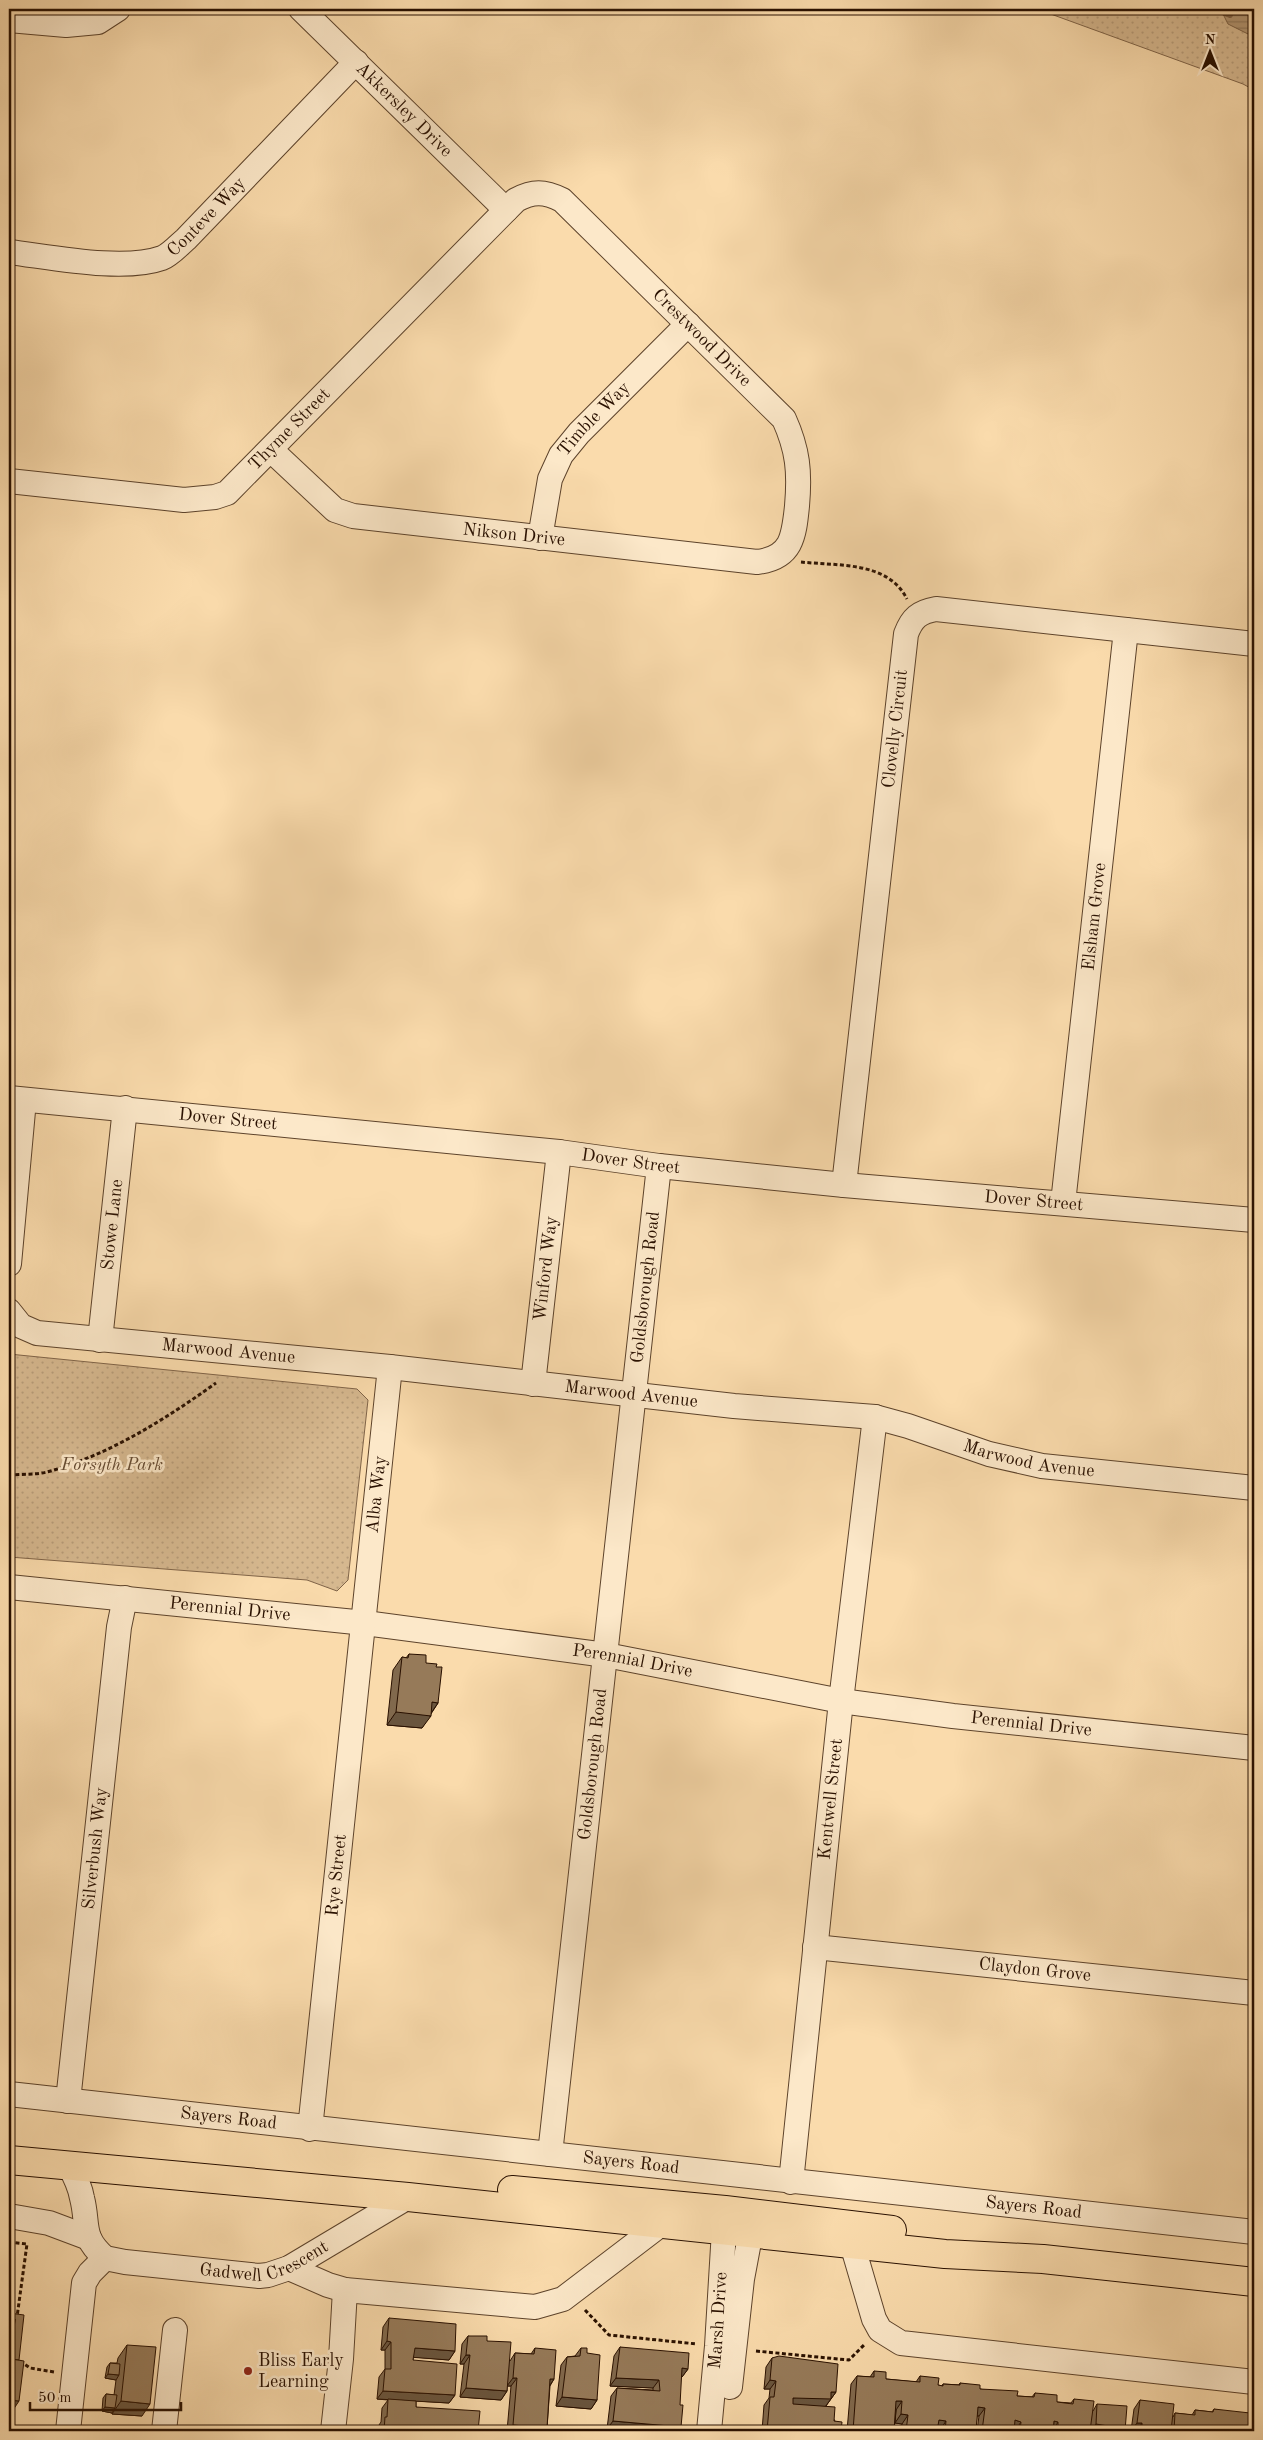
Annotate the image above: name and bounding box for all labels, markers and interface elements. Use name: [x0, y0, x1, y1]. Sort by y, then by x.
north arrow: [1186, 28, 1236, 78]
text: N: [1205, 33, 1216, 47]
street label: Akkersley Drive: [352, 59, 455, 161]
street label: Conteve Way: [164, 174, 249, 260]
street label: Crestwood Drive: [649, 286, 755, 390]
street label: Timble Way: [555, 378, 634, 460]
street label: Thyme Street: [245, 385, 334, 474]
street label: Nikson Drive: [462, 521, 566, 549]
street label: Clovelly Circuit: [880, 669, 911, 789]
street label: Elsham Grove: [1080, 862, 1109, 972]
street label: Dover Street: [178, 1106, 278, 1133]
street label: Dover Street: [580, 1146, 681, 1177]
street label: Stowe Lane: [99, 1178, 126, 1271]
street label: Dover Street: [983, 1188, 1084, 1214]
street label: Goldsborough Road: [628, 1210, 663, 1364]
street label: Winford Way: [531, 1215, 561, 1322]
street label: Marwood Avenue: [161, 1336, 296, 1367]
street label: Marwood Avenue: [564, 1378, 699, 1411]
street label: Marwood Avenue: [961, 1437, 1095, 1480]
street label: Alba Way: [364, 1454, 390, 1534]
park label: Forsyth Park: [60, 1456, 163, 1474]
street label: Perennial Drive: [168, 1594, 291, 1624]
street label: Perennial Drive: [571, 1642, 694, 1681]
street label: Goldsborough Road: [576, 1687, 610, 1841]
street label: Perennial Drive: [970, 1709, 1093, 1740]
street label: Kentwell Street: [816, 1738, 846, 1861]
street label: Silverbush Way: [80, 1786, 111, 1910]
street label: Rye Street: [323, 1833, 350, 1917]
street label: Claydon Grove: [978, 1955, 1092, 1985]
street label: Sayers Road: [179, 2104, 278, 2133]
street label: Sayers Road: [582, 2149, 680, 2177]
street label: Sayers Road: [984, 2193, 1083, 2222]
street label: Gadwell Crescent: [199, 2238, 332, 2285]
street label: Marsh Drive: [706, 2271, 730, 2370]
place label: Bliss Early Learning: [258, 2352, 344, 2391]
marker: Bliss Early Learning: [242, 2365, 254, 2377]
scale bar: [30, 2380, 181, 2412]
text: 50 m: [38, 2391, 72, 2406]

